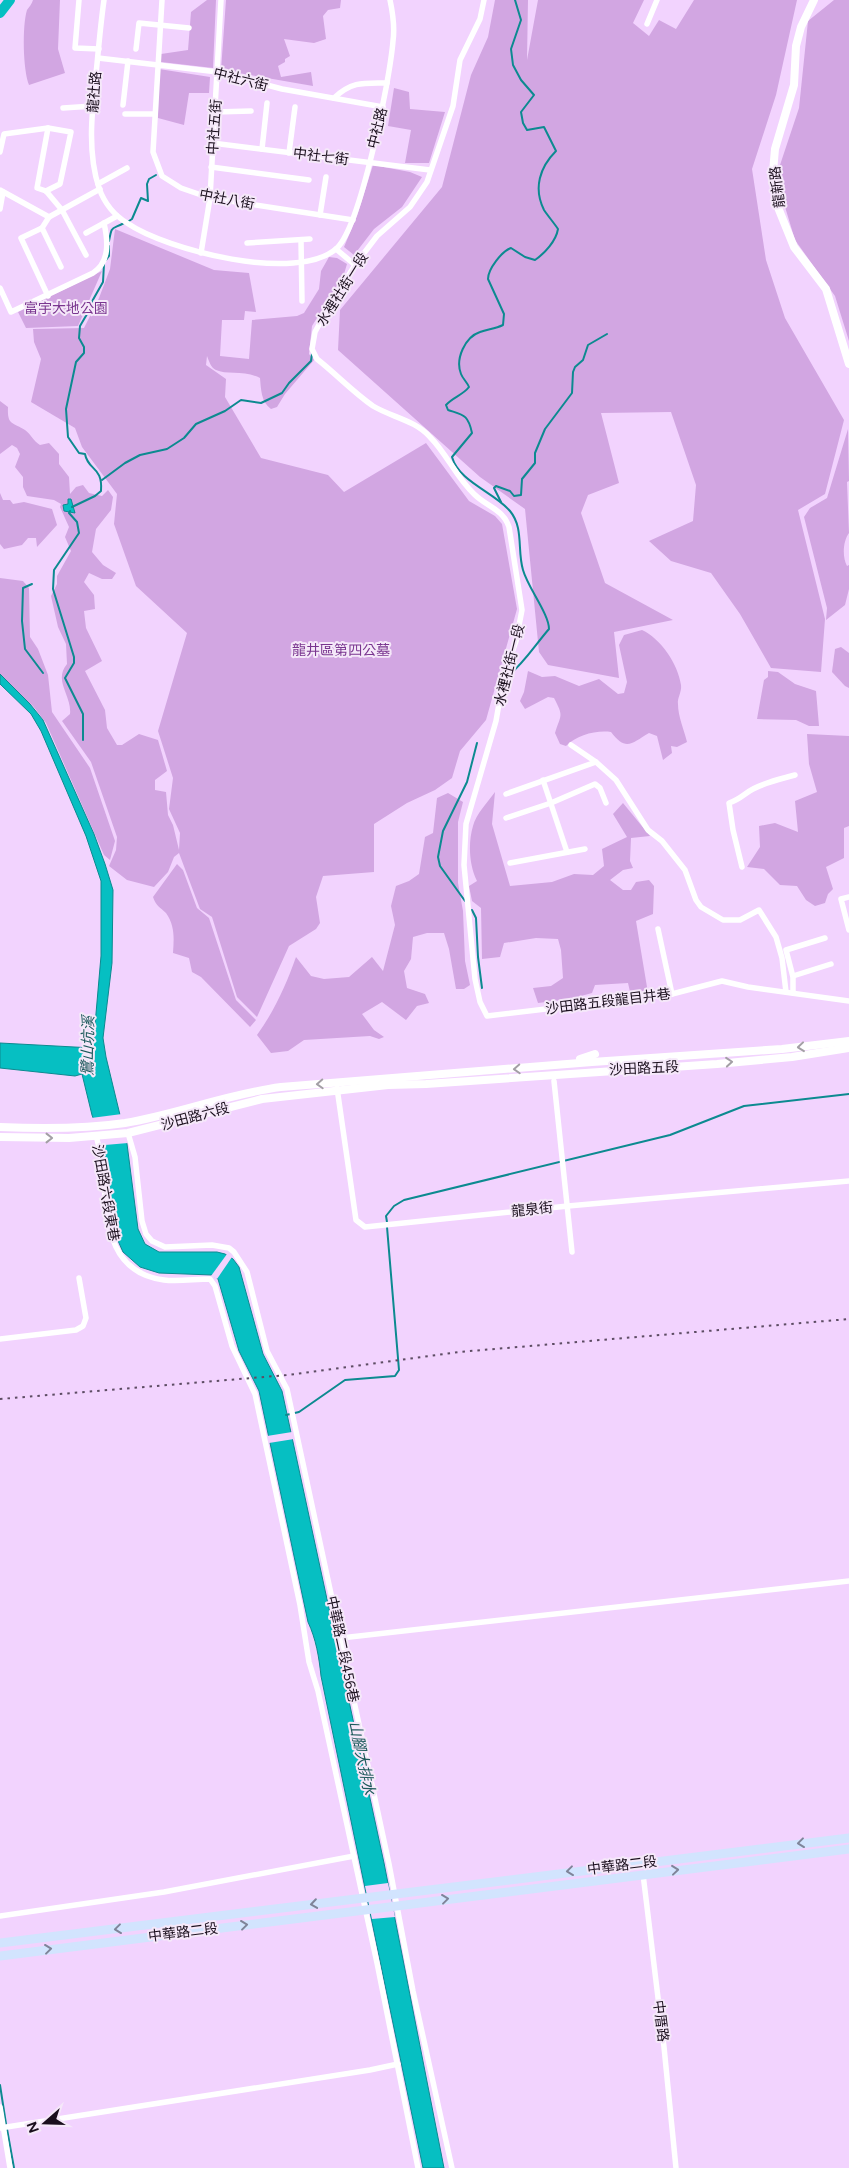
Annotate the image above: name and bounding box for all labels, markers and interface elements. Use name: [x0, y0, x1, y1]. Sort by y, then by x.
street label: 中社六街: [212, 64, 270, 95]
street label: 龍社路: [84, 70, 105, 114]
street label: 中社五街: [204, 99, 225, 156]
street label: 中社路: [364, 106, 391, 151]
street label: 中社七街: [292, 145, 350, 168]
street label: 龍新路: [767, 165, 788, 209]
street label: 中社八街: [198, 186, 256, 213]
street label: 水裡社街一段: [313, 249, 372, 329]
park label: 富宇大地公園: [24, 300, 108, 317]
street label: 水裡社街一段: [491, 622, 528, 708]
park label: 龍井區第四公墓: [292, 642, 390, 659]
street label: 沙田路五段龍目井巷: [544, 985, 672, 1018]
water label: 鷺山坑溪: [78, 1014, 98, 1076]
one-way arrow: [796, 1041, 804, 1052]
one-way arrow: [725, 1057, 733, 1068]
street label: 沙田路五段: [609, 1058, 679, 1079]
one-way arrow: [512, 1063, 520, 1074]
one-way arrow: [315, 1078, 323, 1089]
street label: 沙田路六段: [159, 1099, 231, 1134]
one-way arrow: [45, 1133, 53, 1143]
street label: 沙田路六段東巷: [89, 1143, 122, 1243]
street label: 龍泉街: [510, 1199, 554, 1220]
street label: 中華路二段456巷: [323, 1594, 362, 1704]
water label: 山腳大排水: [345, 1719, 379, 1798]
one-way arrow: [796, 1837, 804, 1848]
street label: 中華路二段: [586, 1853, 658, 1878]
one-way arrow: [565, 1865, 573, 1876]
one-way arrow: [672, 1865, 680, 1876]
one-way arrow: [441, 1894, 449, 1905]
one-way arrow: [310, 1898, 319, 1908]
street label: 中華路二段: [147, 1920, 219, 1945]
one-way arrow: [240, 1920, 249, 1930]
one-way arrow: [114, 1923, 123, 1933]
one-way arrow: [44, 1945, 53, 1955]
street label: 中厝路: [650, 1999, 671, 2043]
north arrow: [20, 2098, 70, 2148]
text: N: [23, 2119, 43, 2135]

